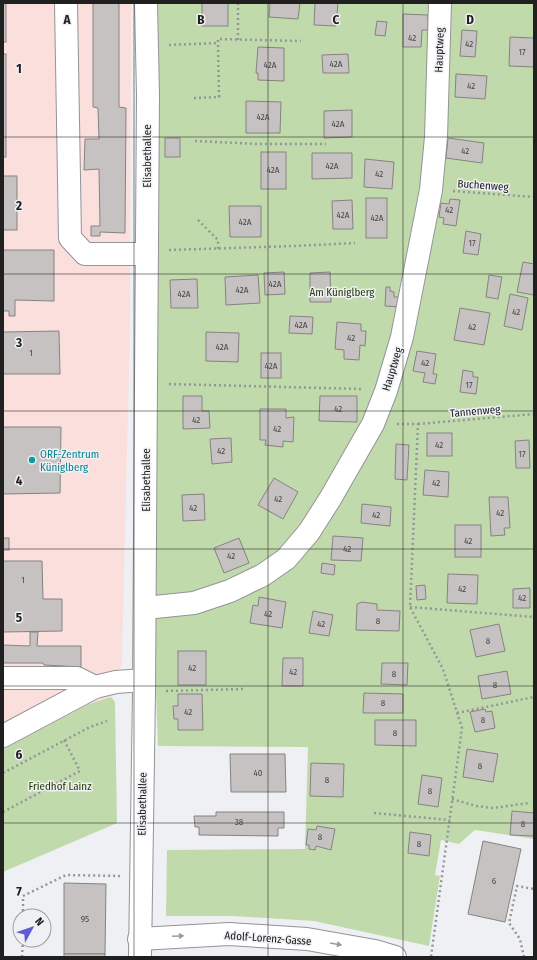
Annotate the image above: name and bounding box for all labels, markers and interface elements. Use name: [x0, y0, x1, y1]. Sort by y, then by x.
text: A: [62, 12, 71, 27]
text: B: [197, 12, 205, 27]
text: C: [333, 12, 340, 27]
text: D: [466, 12, 474, 27]
street label: Hauptweg: [432, 26, 447, 73]
house number: 42: [408, 33, 416, 43]
house number: 42: [465, 39, 473, 49]
house number: 17: [518, 47, 526, 57]
house number: 42A: [330, 59, 343, 69]
house number: 42A: [264, 60, 277, 70]
text: 1: [16, 61, 22, 76]
house number: 42: [467, 81, 475, 91]
house number: 42A: [257, 112, 270, 122]
house number: 42A: [332, 119, 345, 129]
street label: Elisabethallee: [141, 124, 154, 188]
house number: 42: [461, 146, 469, 156]
house number: 42A: [326, 161, 339, 171]
house number: 42A: [267, 165, 280, 175]
house number: 42: [375, 169, 383, 179]
street label: Buchenweg: [457, 177, 510, 194]
text: 2: [15, 198, 22, 213]
house number: 42: [445, 205, 453, 215]
house number: 42A: [337, 210, 350, 220]
house number: 42A: [371, 213, 384, 223]
house number: 42A: [239, 217, 252, 227]
house number: 17: [468, 238, 476, 248]
house number: 42A: [269, 279, 282, 289]
house number: 42A: [236, 285, 249, 295]
park label: Am Küniglberg: [309, 286, 375, 299]
house number: 42A: [178, 289, 191, 299]
house number: 42: [512, 307, 520, 317]
house number: 42A: [295, 320, 308, 330]
house number: 42: [468, 322, 476, 332]
house number: 42: [347, 333, 355, 343]
text: 3: [15, 335, 22, 350]
house number: 42A: [216, 342, 229, 352]
street label: Hauptweg: [380, 345, 406, 393]
house number: 1: [29, 348, 33, 358]
house number: 42: [421, 358, 429, 368]
house number: 42A: [265, 361, 278, 371]
house number: 17: [465, 380, 473, 390]
street label: Tannenweg: [449, 403, 502, 420]
house number: 42: [334, 404, 342, 414]
house number: 42: [192, 415, 200, 425]
house number: 42: [273, 424, 281, 434]
house number: 42: [435, 440, 443, 450]
house number: 42: [217, 446, 225, 456]
place label: ORF-Zentrum Küniglberg: [40, 448, 99, 474]
street label: Elisabethallee: [140, 448, 153, 512]
house number: 17: [518, 449, 526, 459]
marker: ORF-Zentrum Küniglberg: [27, 455, 37, 465]
text: 4: [16, 473, 23, 488]
house number: 42: [432, 478, 440, 488]
house number: 42: [274, 494, 282, 504]
house number: 42: [189, 503, 197, 513]
house number: 42: [496, 508, 504, 518]
house number: 42: [372, 510, 380, 520]
house number: 42: [464, 536, 472, 546]
house number: 42: [343, 544, 351, 554]
house number: 42: [227, 551, 235, 561]
house number: 1: [21, 575, 25, 585]
house number: 42: [458, 584, 466, 594]
house number: 42: [518, 593, 526, 603]
house number: 42: [264, 609, 272, 619]
text: 5: [16, 610, 22, 625]
house number: 8: [376, 616, 381, 626]
house number: 42: [317, 619, 325, 629]
house number: 8: [486, 636, 491, 646]
house number: 42: [188, 663, 196, 673]
house number: 42: [289, 667, 297, 677]
house number: 8: [392, 669, 397, 679]
house number: 8: [493, 680, 498, 690]
house number: 8: [381, 698, 386, 708]
house number: 42: [184, 707, 192, 717]
house number: 8: [481, 715, 486, 725]
house number: 8: [393, 728, 398, 738]
text: 6: [16, 747, 23, 762]
house number: 8: [478, 761, 483, 771]
house number: 40: [253, 768, 263, 778]
street label: Elisabethallee: [135, 772, 150, 836]
house number: 8: [325, 775, 330, 785]
park label: Friedhof Lainz: [28, 780, 92, 793]
house number: 8: [428, 786, 433, 796]
house number: 38: [235, 817, 244, 827]
house number: 8: [521, 819, 526, 829]
house number: 8: [318, 832, 323, 842]
house number: 8: [417, 839, 422, 849]
house number: 6: [492, 876, 497, 886]
text: 7: [16, 884, 22, 899]
north arrow: [12, 908, 52, 948]
house number: 95: [81, 914, 89, 924]
text: N: [32, 915, 46, 929]
street label: Adolf-Lorenz-Gasse: [224, 929, 312, 948]
one-way arrow: [172, 933, 184, 940]
one-way arrow: [329, 941, 342, 947]

